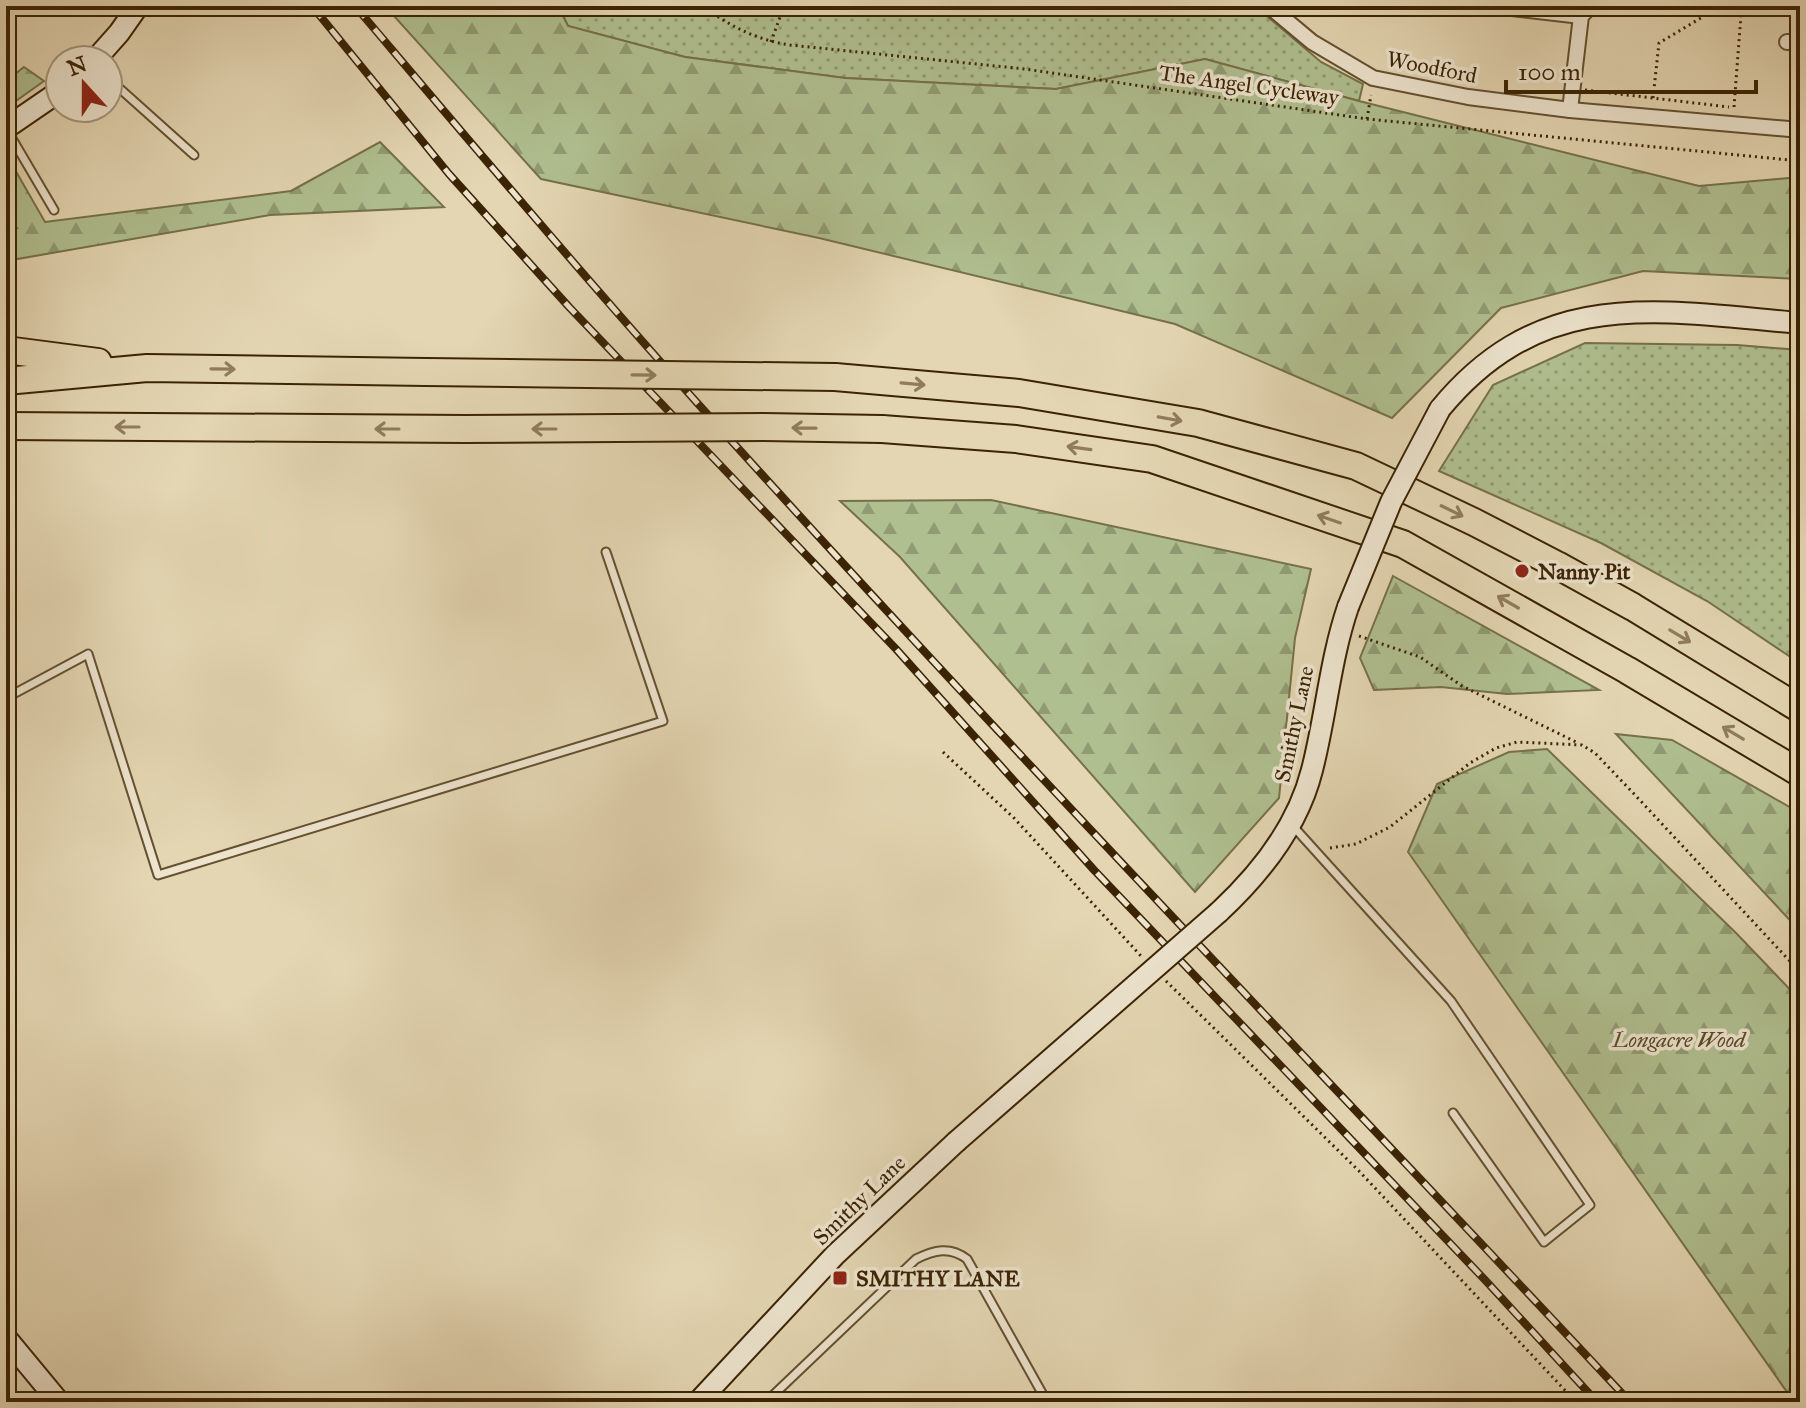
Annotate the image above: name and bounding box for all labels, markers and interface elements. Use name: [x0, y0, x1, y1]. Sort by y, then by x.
north arrow: [44, 44, 124, 124]
scale bar: [1506, 44, 1756, 94]
street label: Woodford: [1385, 45, 1479, 89]
text: N: [63, 50, 91, 82]
text: 100 m: [1518, 57, 1581, 87]
street label: The Angel Cycleway: [1157, 59, 1341, 111]
one-way arrow: [209, 361, 236, 377]
one-way arrow: [630, 368, 657, 383]
one-way arrow: [899, 377, 926, 392]
one-way arrow: [1157, 412, 1183, 427]
one-way arrow: [114, 419, 141, 434]
one-way arrow: [791, 420, 818, 435]
one-way arrow: [374, 421, 401, 437]
one-way arrow: [531, 421, 558, 437]
one-way arrow: [1067, 440, 1093, 455]
one-way arrow: [1440, 504, 1464, 519]
one-way arrow: [1316, 511, 1341, 526]
place label: Nanny Pit: [1538, 558, 1630, 585]
marker: Nanny Pit: [1513, 562, 1531, 580]
one-way arrow: [1497, 594, 1520, 610]
one-way arrow: [1668, 628, 1691, 644]
street label: Smithy Lane: [1268, 663, 1320, 785]
one-way arrow: [1722, 725, 1745, 741]
park label: Longacre Wood: [1612, 1026, 1747, 1053]
street label: Smithy Lane: [807, 1149, 911, 1251]
place label: SMITHY LANE: [856, 1265, 1020, 1292]
marker: SMITHY LANE: [831, 1269, 849, 1287]

